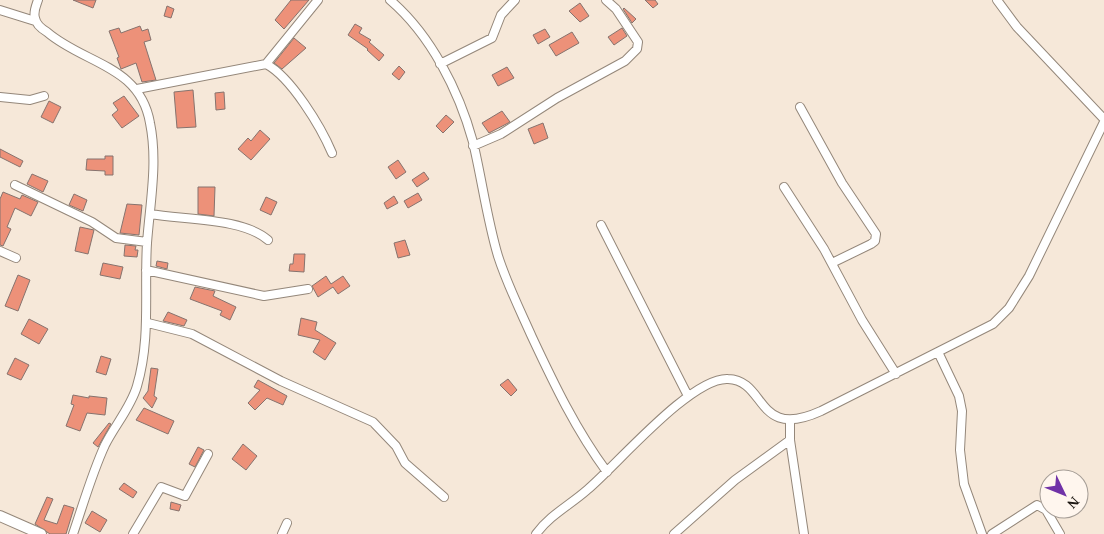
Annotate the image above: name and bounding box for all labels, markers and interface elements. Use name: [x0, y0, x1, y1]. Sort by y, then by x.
north arrow: [1039, 469, 1089, 519]
text: N: [1064, 494, 1082, 511]

